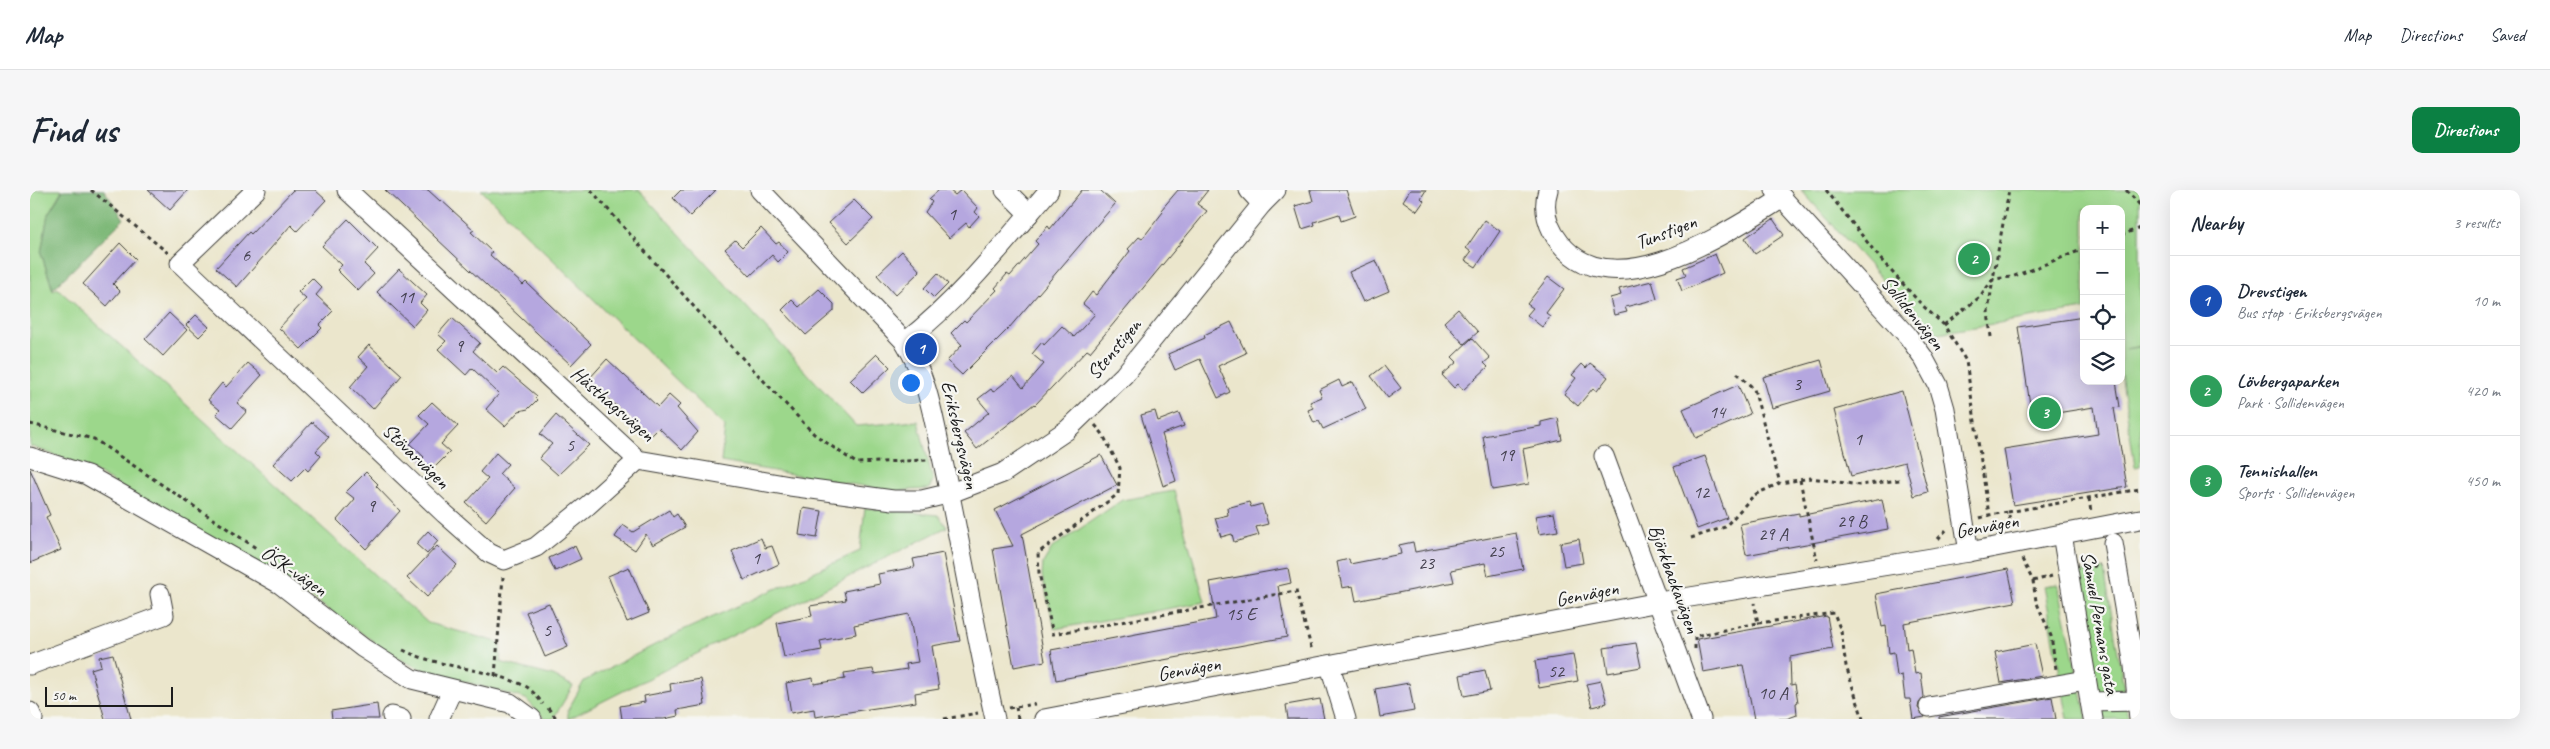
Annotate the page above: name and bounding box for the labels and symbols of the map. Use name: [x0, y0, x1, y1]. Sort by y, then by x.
house number: 1: [948, 203, 957, 225]
street label: Tunstigen: [1632, 209, 1701, 255]
pin: 2: [1958, 240, 1990, 278]
house number: 6: [242, 244, 251, 266]
street label: Sollidenvägen: [1875, 271, 1951, 356]
house number: 11: [398, 286, 415, 308]
street label: Stenstigen: [1081, 313, 1147, 385]
pin: 1: [905, 330, 937, 368]
house number: 9: [455, 335, 465, 357]
street label: Hästhagsvägen: [566, 361, 661, 448]
your location: [898, 370, 924, 396]
house number: 3: [1793, 373, 1803, 395]
street label: Eriksbergsvägen: [935, 379, 985, 492]
pin: 3: [2029, 394, 2061, 432]
house number: 14: [1709, 401, 1727, 423]
street label: Stövarvägen: [377, 418, 456, 495]
house number: 1: [1854, 428, 1863, 450]
house number: 5: [566, 434, 575, 456]
house number: 19: [1498, 444, 1516, 466]
house number: 12: [1693, 481, 1711, 503]
house number: 9: [367, 495, 377, 517]
street label: Genvägen: [1954, 508, 2021, 544]
house number: 29 B: [1837, 510, 1869, 532]
street label: Björkbackavägen: [1643, 521, 1706, 638]
house number: 29 A: [1758, 523, 1789, 545]
street label: ÖSK-vägen: [256, 540, 333, 603]
house number: 25: [1488, 540, 1505, 562]
house number: 1: [752, 547, 761, 569]
street label: Samuel Permans gata: [2075, 550, 2125, 698]
house number: 23: [1418, 552, 1436, 574]
street label: Genvägen: [1554, 576, 1621, 612]
house number: 15 E: [1226, 603, 1259, 625]
house number: 5: [543, 619, 552, 641]
street label: Genvägen: [1156, 651, 1223, 687]
house number: 52: [1548, 660, 1566, 682]
house number: 10 A: [1758, 682, 1789, 704]
scale bar: [45, 684, 172, 707]

